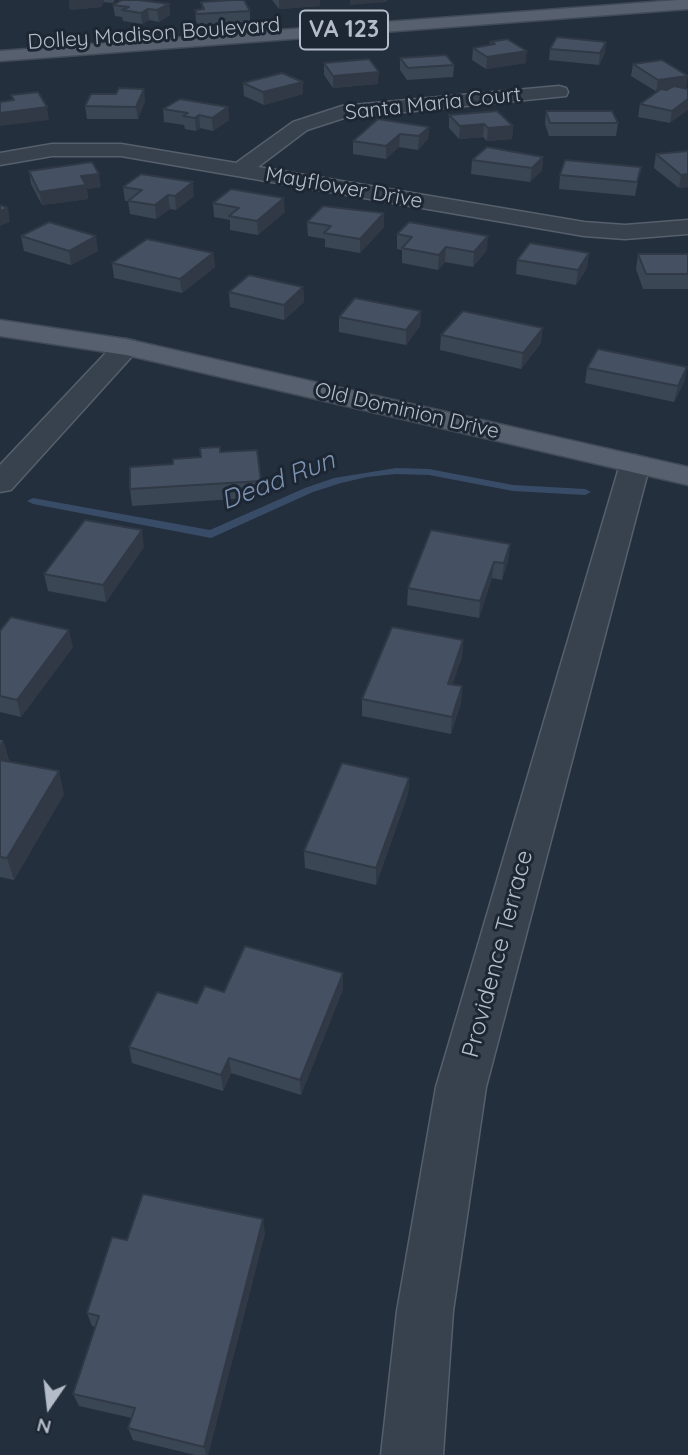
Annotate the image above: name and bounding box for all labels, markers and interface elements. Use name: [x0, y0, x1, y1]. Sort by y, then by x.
road number: VA 123: [300, 10, 388, 50]
street label: Dolley Madison Boulevard: [27, 13, 281, 55]
street label: Santa Maria Court: [344, 82, 522, 126]
street label: Mayflower Drive: [263, 162, 425, 214]
street label: Old Dominion Drive: [312, 378, 502, 444]
water label: Dead Run: [217, 445, 339, 517]
street label: Providence Terrace: [456, 847, 540, 1061]
north arrow: [14, 1371, 84, 1441]
text: N: [34, 1413, 54, 1440]

